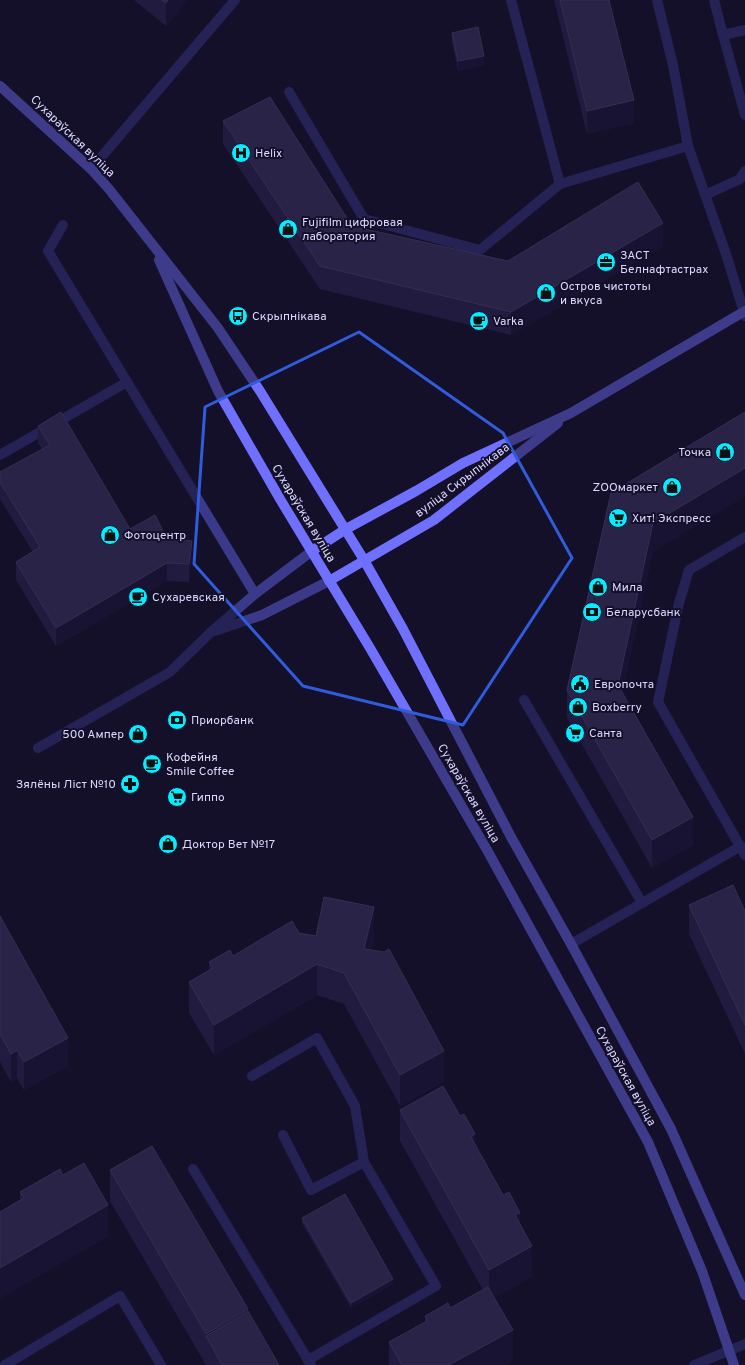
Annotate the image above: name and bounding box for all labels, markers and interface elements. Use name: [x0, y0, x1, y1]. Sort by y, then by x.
street label: Сухараўская вуліца: [27, 92, 118, 181]
hospital icon: Helix: [230, 142, 252, 164]
place label: Helix: [255, 146, 282, 162]
place label: Fujifilm цифровая лаборатория: [302, 215, 403, 245]
shop icon: Fujifilm цифровая лаборатория: [277, 218, 299, 240]
place label: ЗАСТ Белнафтастрах: [620, 248, 708, 278]
office icon: ЗАСТ Белнафтастрах: [595, 251, 617, 273]
place label: Остров чистоты и вкуса: [560, 279, 651, 309]
shop icon: Остров чистоты и вкуса: [535, 282, 557, 304]
bus stop icon: Скрыпнікава: [227, 305, 249, 327]
place label: Скрыпнікава: [252, 309, 326, 325]
cafe icon: Varka: [468, 310, 490, 332]
place label: Varka: [493, 314, 523, 330]
street label: вуліца Скрыпнікава: [412, 440, 513, 522]
shop icon: Точка: [714, 441, 736, 463]
place label: Точка: [678, 445, 711, 461]
street label: Сухараўская вуліца: [268, 462, 339, 565]
shop icon: ZOOмаркет: [661, 476, 683, 498]
place label: ZOOмаркет: [593, 480, 659, 496]
supermarket icon: Хит! Экспресс: [607, 507, 629, 529]
place label: Хит! Экспресс: [632, 511, 711, 527]
shop icon: Фотоцентр: [99, 524, 121, 546]
place label: Фотоцентр: [124, 528, 186, 544]
shop icon: Мила: [587, 576, 609, 598]
place label: Мила: [612, 580, 643, 596]
cafe icon: Сухаревская: [127, 586, 149, 608]
place label: Сухаревская: [152, 590, 225, 606]
bank icon: Беларусбанк: [581, 601, 603, 623]
place label: Беларусбанк: [606, 605, 681, 621]
public building icon: Европочта: [569, 673, 591, 695]
place label: Европочта: [594, 677, 654, 693]
shop icon: Boxberry: [567, 696, 589, 718]
place label: Boxberry: [592, 700, 642, 716]
bank icon: Приорбанк: [166, 709, 188, 731]
place label: Приорбанк: [191, 713, 254, 729]
supermarket icon: Санта: [564, 722, 586, 744]
shop icon: 500 Ампер: [127, 723, 149, 745]
place label: Санта: [589, 726, 622, 742]
place label: 500 Ампер: [62, 727, 124, 743]
street label: Сухараўская вуліца: [433, 741, 503, 846]
place label: Кофейня Smile Coffee: [166, 750, 235, 780]
cafe icon: Кофейня Smile Coffee: [141, 753, 163, 775]
pharmacy icon: Зялёны Ліст №10: [119, 773, 141, 795]
place label: Зялёны Ліст №10: [16, 777, 116, 793]
supermarket icon: Гиппо: [166, 786, 188, 808]
place label: Гиппо: [191, 790, 225, 806]
shop icon: Доктор Вет №17: [157, 833, 179, 855]
place label: Доктор Вет №17: [182, 837, 275, 853]
street label: Сухараўская вуліца: [591, 1024, 659, 1129]

